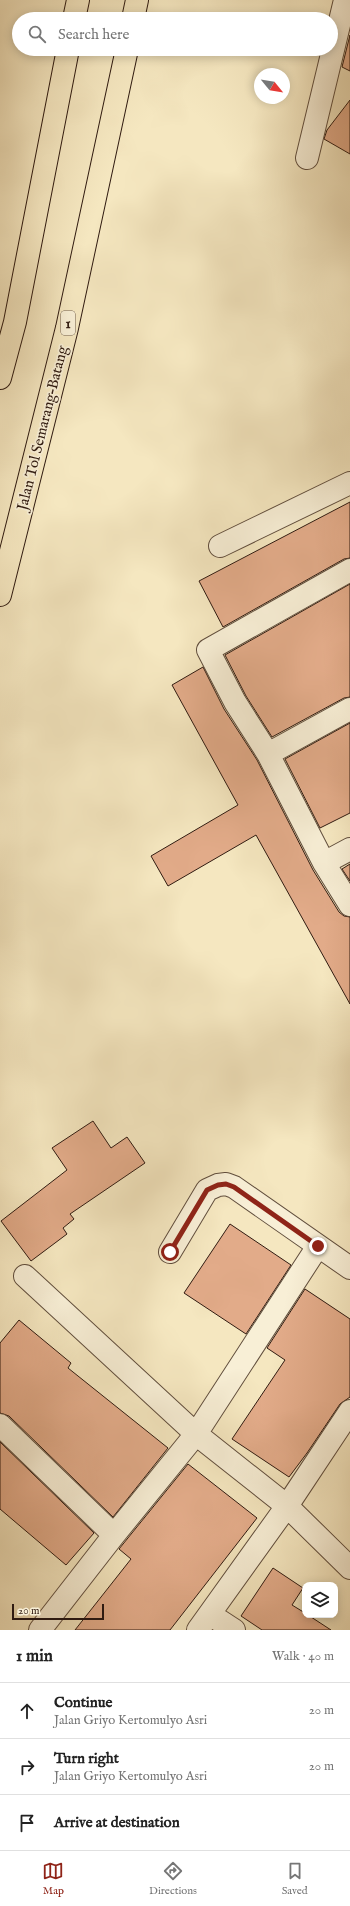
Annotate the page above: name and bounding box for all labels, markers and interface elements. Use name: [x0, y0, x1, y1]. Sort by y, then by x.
search box: [12, 12, 338, 56]
icon: search: [26, 23, 48, 45]
text: Search here: [58, 25, 129, 44]
north arrow: [254, 68, 290, 104]
road number: 1: [61, 311, 75, 335]
street label: Jalan Tol Semarang–Batang: [12, 343, 72, 514]
route end: [309, 1237, 327, 1255]
route start: [161, 1243, 179, 1261]
map controls: [302, 1582, 338, 1618]
button: layers: [302, 1582, 338, 1618]
scale bar: [12, 1602, 104, 1621]
text: 20 m: [18, 1604, 39, 1618]
text: 1 min: [16, 1646, 53, 1667]
text: Walk · 40 m: [272, 1648, 334, 1665]
text: Continue: [54, 1693, 112, 1712]
icon: ahead: [16, 1700, 38, 1722]
text: 20 m: [309, 1702, 334, 1719]
text: Jalan Griyo Kertomulyo Asri: [54, 1712, 207, 1729]
text: Turn right: [54, 1749, 119, 1768]
icon: right: [16, 1756, 38, 1778]
text: 20 m: [309, 1758, 334, 1775]
text: Jalan Griyo Kertomulyo Asri: [54, 1768, 207, 1785]
icon: arrive: [16, 1812, 38, 1834]
text: Arrive at destination: [54, 1813, 180, 1832]
tab: Map: [42, 1860, 64, 1898]
tab: Directions: [149, 1860, 197, 1898]
tab: Saved: [282, 1860, 308, 1898]

